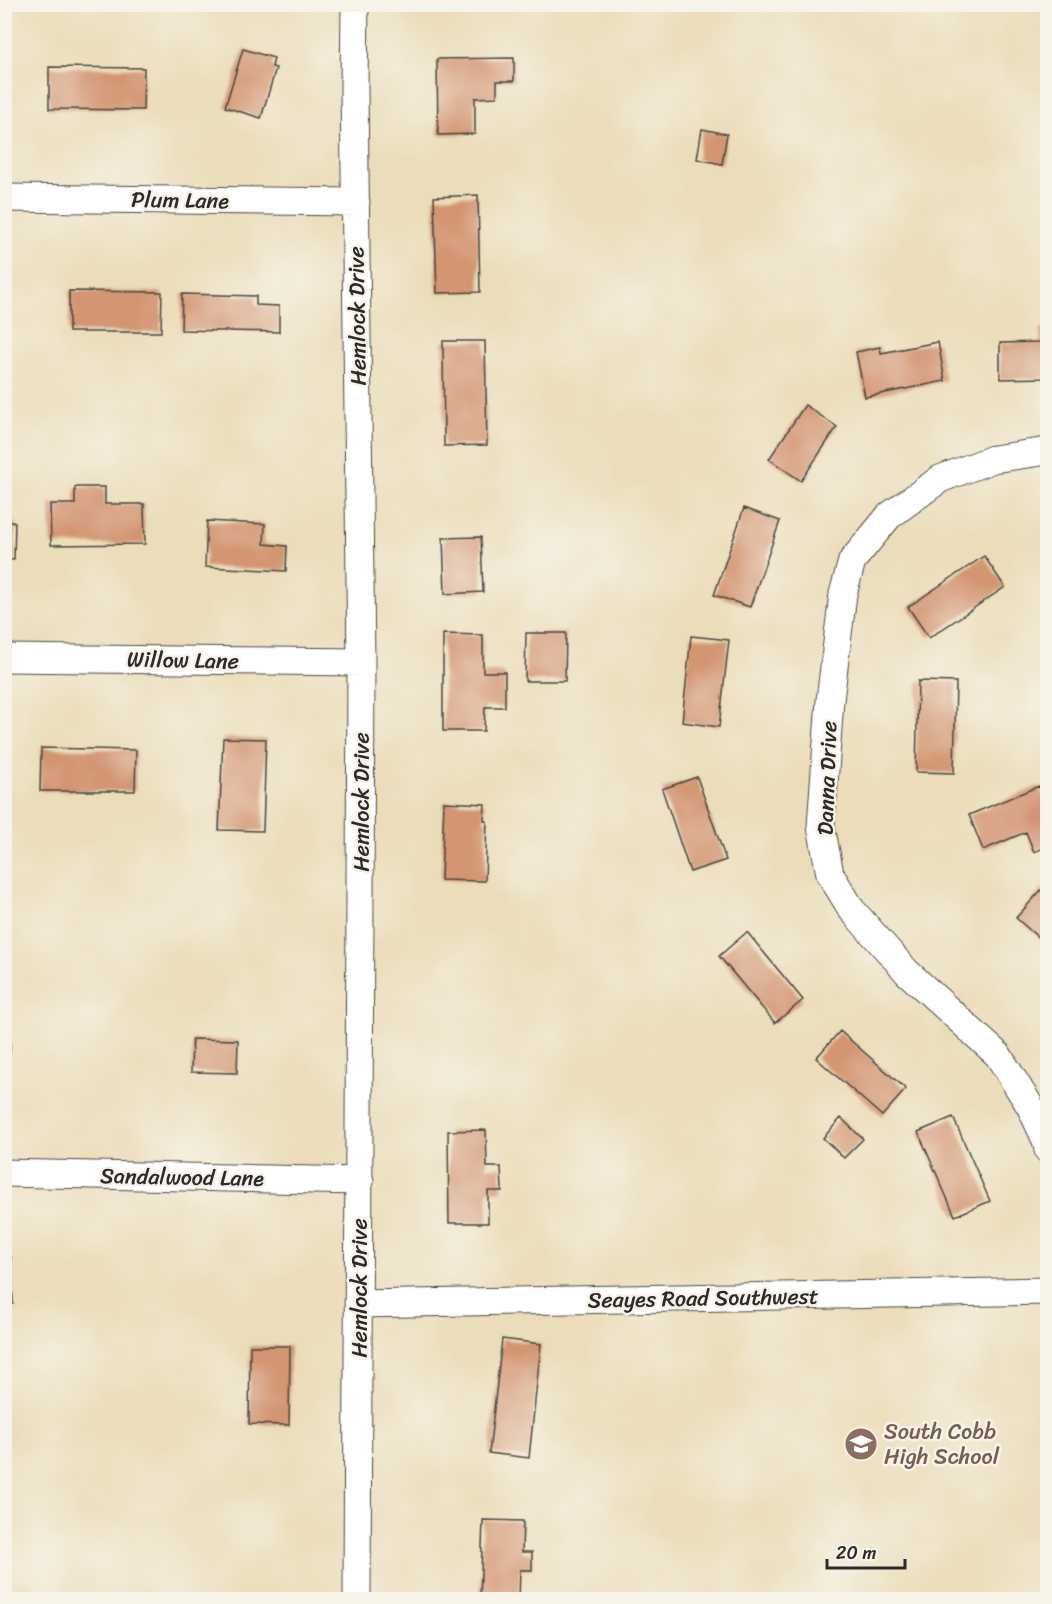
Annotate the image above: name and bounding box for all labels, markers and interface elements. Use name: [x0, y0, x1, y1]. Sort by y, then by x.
street label: Plum Lane: [131, 180, 230, 220]
street label: Hemlock Drive: [336, 246, 378, 386]
street label: Willow Lane: [127, 640, 239, 680]
street label: Danna Drive: [806, 720, 848, 836]
street label: Hemlock Drive: [342, 732, 381, 872]
street label: Sandalwood Lane: [100, 1156, 265, 1198]
street label: Hemlock Drive: [340, 1218, 379, 1358]
street label: Seayes Road Southwest: [587, 1276, 819, 1320]
place label: South Cobb High School: [884, 1412, 1000, 1476]
school or university icon: South Cobb High School: [843, 1426, 879, 1462]
scale bar: [827, 1532, 905, 1570]
text: 20 m: [836, 1537, 876, 1569]

